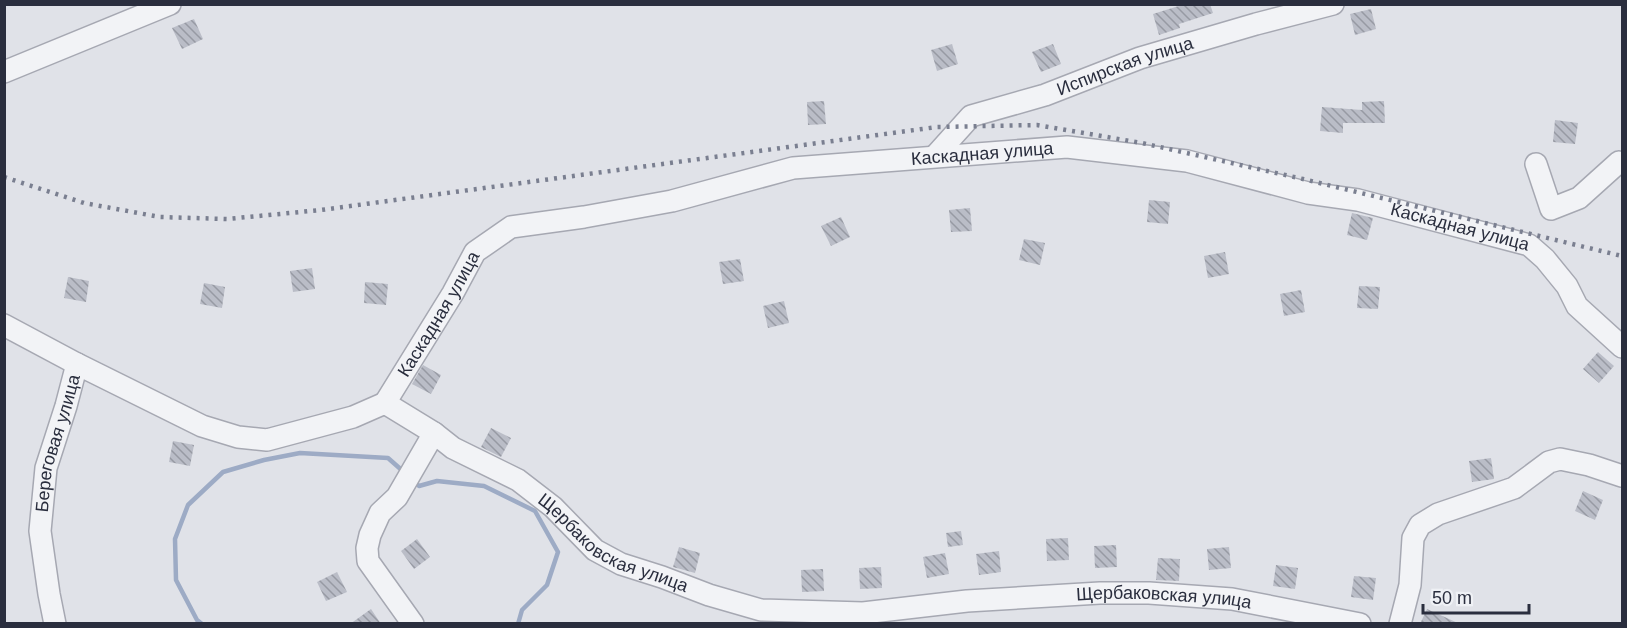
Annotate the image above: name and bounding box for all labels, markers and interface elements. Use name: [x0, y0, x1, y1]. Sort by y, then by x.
street label: Испирская улица: [1054, 33, 1197, 99]
street label: Каскадная улица: [910, 138, 1055, 169]
street label: Каскадная улица: [1389, 199, 1532, 255]
street label: Каскадная улица: [394, 247, 484, 380]
street label: Береговая улица: [32, 371, 84, 513]
street label: Щербаковская улица: [534, 489, 692, 596]
scale bar: [1423, 577, 1530, 615]
street label: Щербаковская улица: [1076, 583, 1254, 613]
text: 50 m: [1432, 588, 1472, 608]

